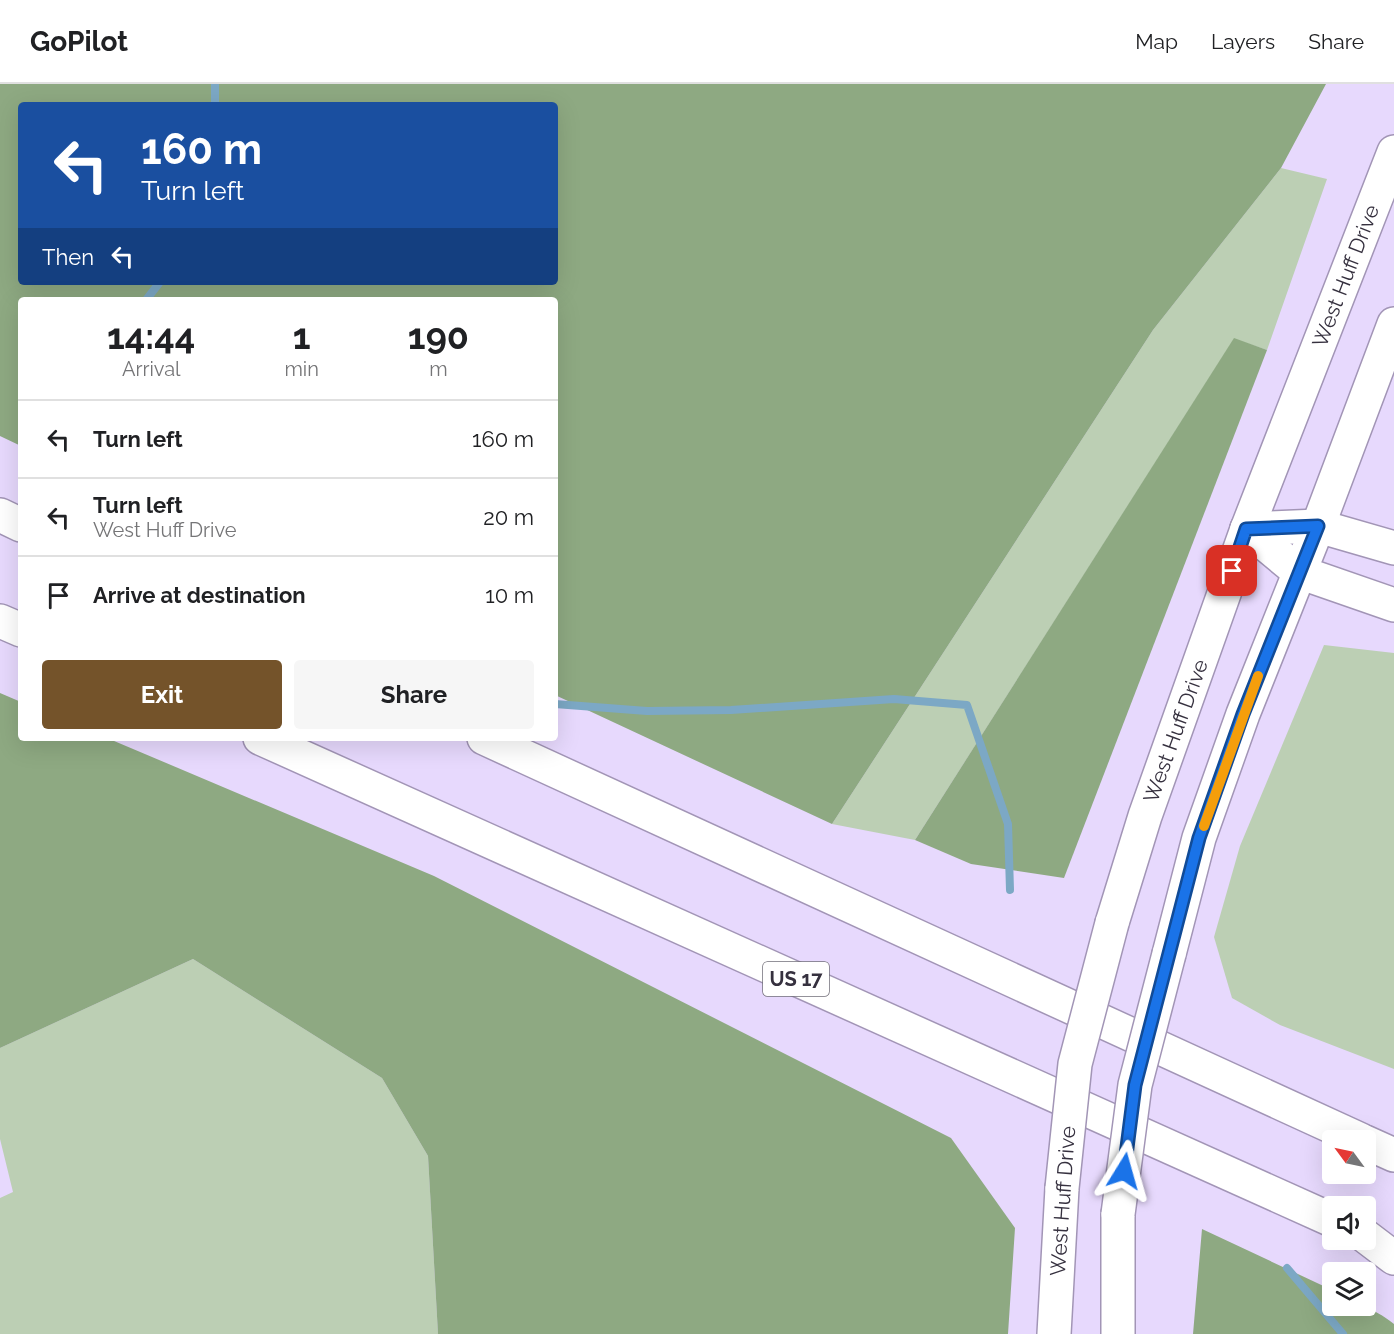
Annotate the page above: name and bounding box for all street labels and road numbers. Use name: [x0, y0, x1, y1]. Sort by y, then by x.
street label: West Huff Drive: [1307, 201, 1384, 351]
street label: West Huff Drive: [1138, 656, 1213, 806]
road number: US 17: [763, 962, 829, 996]
street label: West Huff Drive: [1045, 1125, 1080, 1277]

